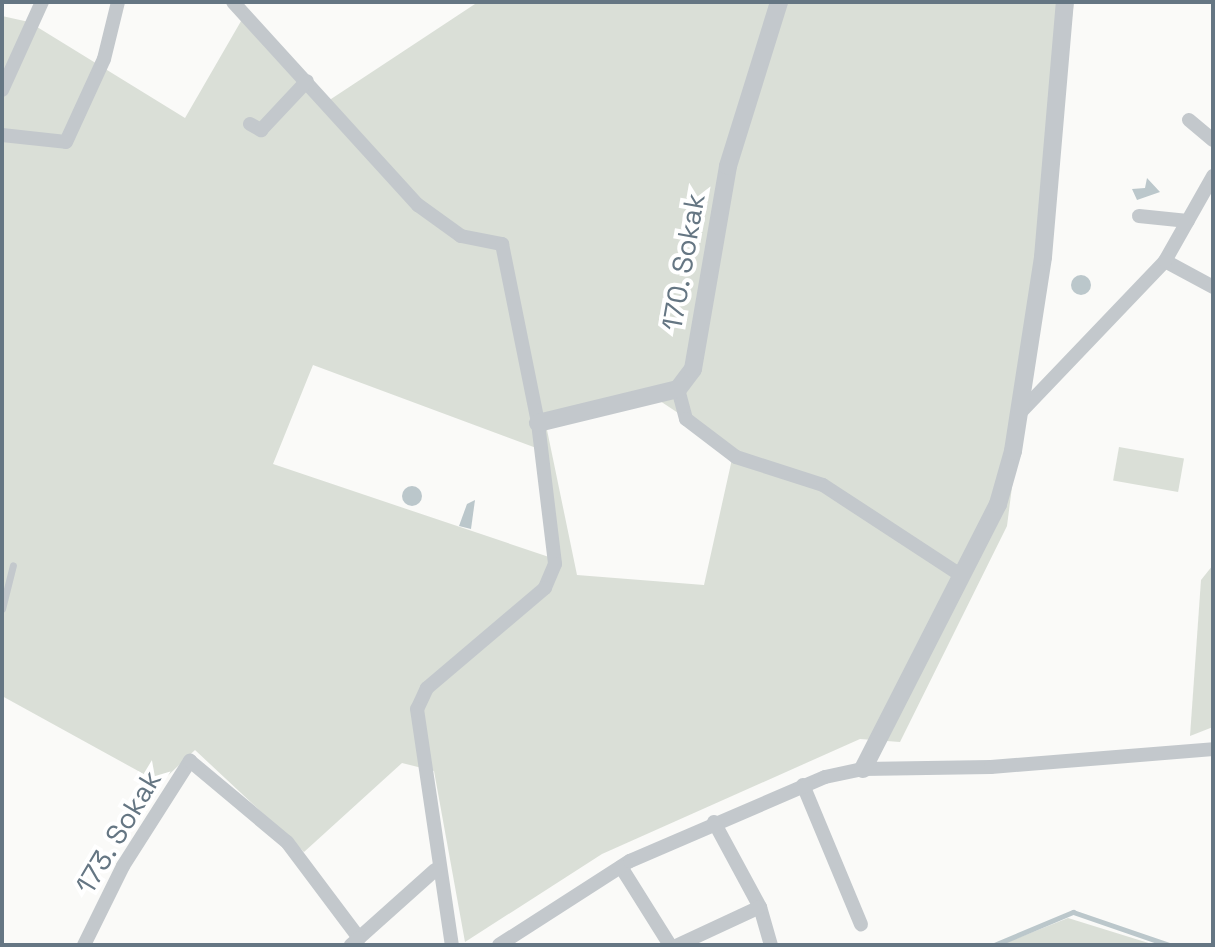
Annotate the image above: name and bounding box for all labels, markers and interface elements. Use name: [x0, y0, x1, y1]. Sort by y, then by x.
street label: 170. Sokak: [654, 190, 712, 334]
street label: 173. Sokak: [68, 764, 168, 900]

